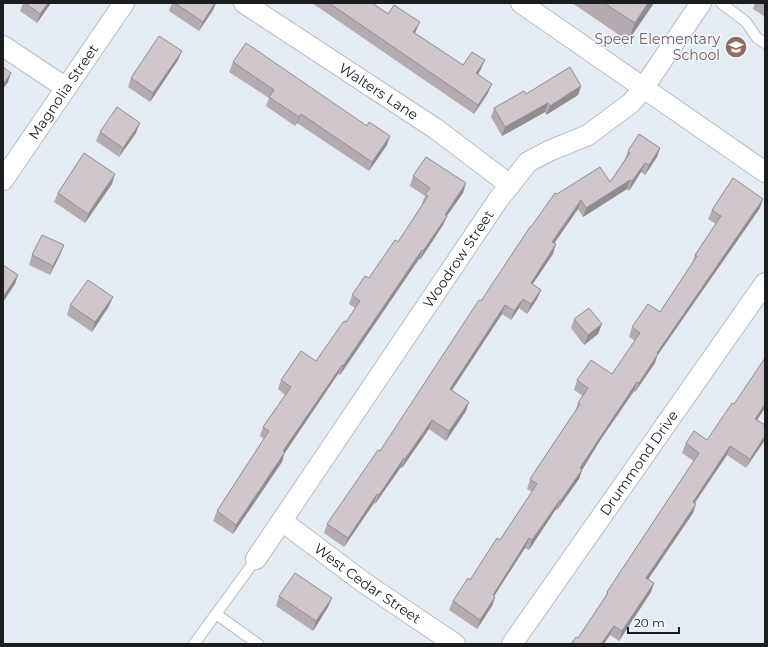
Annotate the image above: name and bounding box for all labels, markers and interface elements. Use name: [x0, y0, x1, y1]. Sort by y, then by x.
place label: Speer Elementary School: [595, 30, 720, 64]
school or university icon: Speer Elementary School: [723, 34, 749, 60]
street label: Magnolia Street: [25, 40, 102, 143]
street label: Walters Lane: [336, 59, 422, 124]
street label: Woodrow Street: [419, 206, 498, 311]
street label: Drummond Drive: [596, 407, 682, 519]
street label: West Cedar Street: [311, 539, 425, 628]
scale bar: [628, 609, 679, 635]
text: 20 m: [634, 615, 665, 630]

